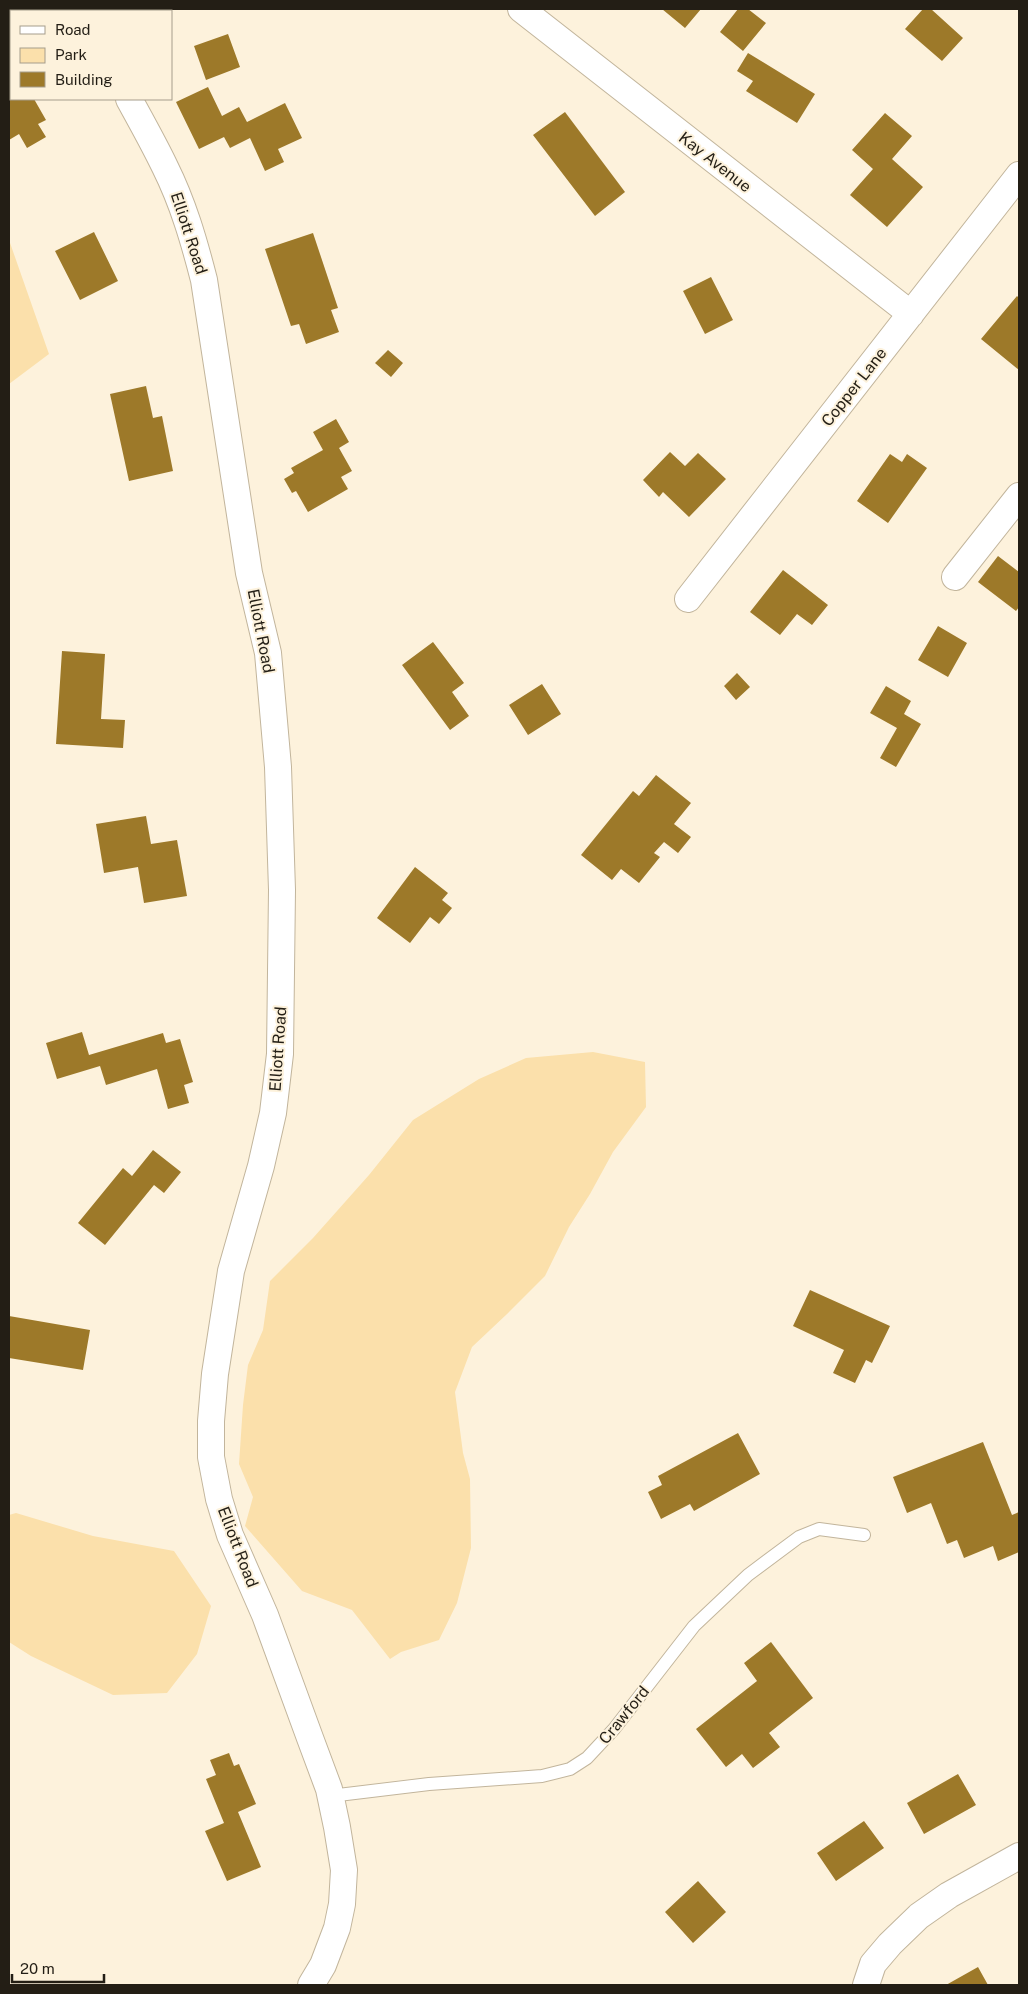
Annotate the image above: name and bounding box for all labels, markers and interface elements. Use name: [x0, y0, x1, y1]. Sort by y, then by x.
legend: [10, 10, 172, 100]
text: Road: [55, 21, 91, 38]
text: Park: [55, 46, 87, 63]
text: Building: [55, 71, 113, 88]
street label: Kay Avenue: [675, 128, 755, 196]
street label: Elliott Road: [167, 190, 211, 276]
street label: Copper Lane: [817, 344, 891, 430]
street label: Elliott Road: [244, 587, 278, 675]
street label: Elliott Road: [266, 1006, 290, 1092]
street label: Elliott Road: [214, 1504, 262, 1590]
street label: Crawford: [595, 1682, 653, 1748]
scale bar: [12, 1952, 105, 1984]
text: 20 m: [20, 1960, 55, 1977]

